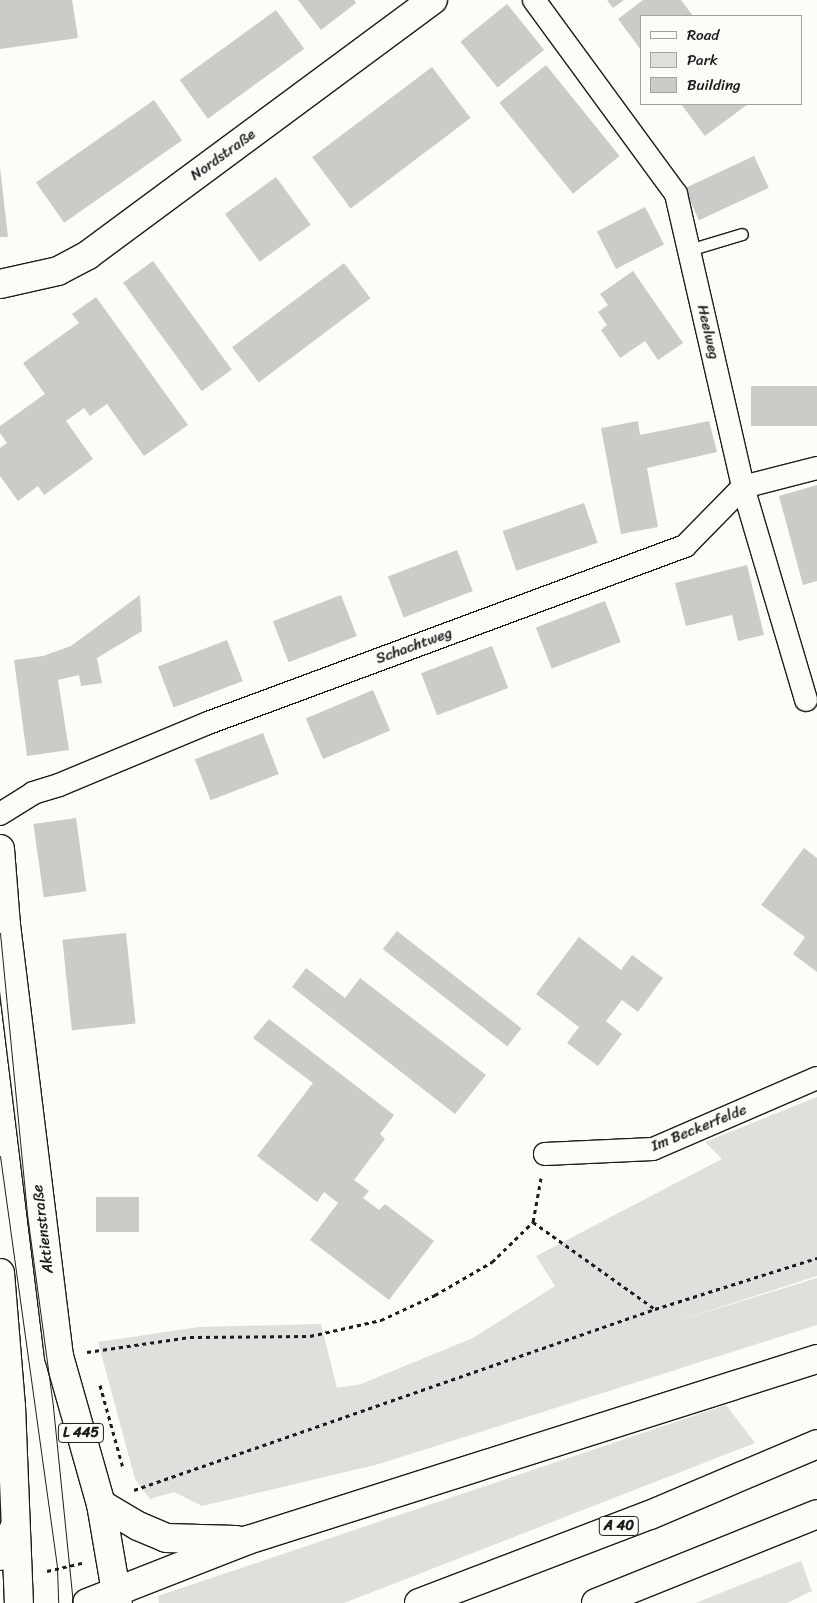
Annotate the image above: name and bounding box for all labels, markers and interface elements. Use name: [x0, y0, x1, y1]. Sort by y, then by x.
legend: [640, 15, 802, 105]
text: Road: [687, 22, 719, 48]
text: Park: [687, 47, 718, 73]
text: Building: [687, 72, 741, 98]
street label: Nordstraße: [187, 125, 259, 185]
street label: Heelweg: [693, 303, 723, 361]
street label: Schachtweg: [373, 624, 455, 668]
street label: Im Beckerfelde: [649, 1101, 749, 1155]
street label: Aktienstraße: [29, 1183, 57, 1275]
road number: L 445: [57, 1422, 105, 1445]
road number: A 40: [598, 1514, 640, 1538]

